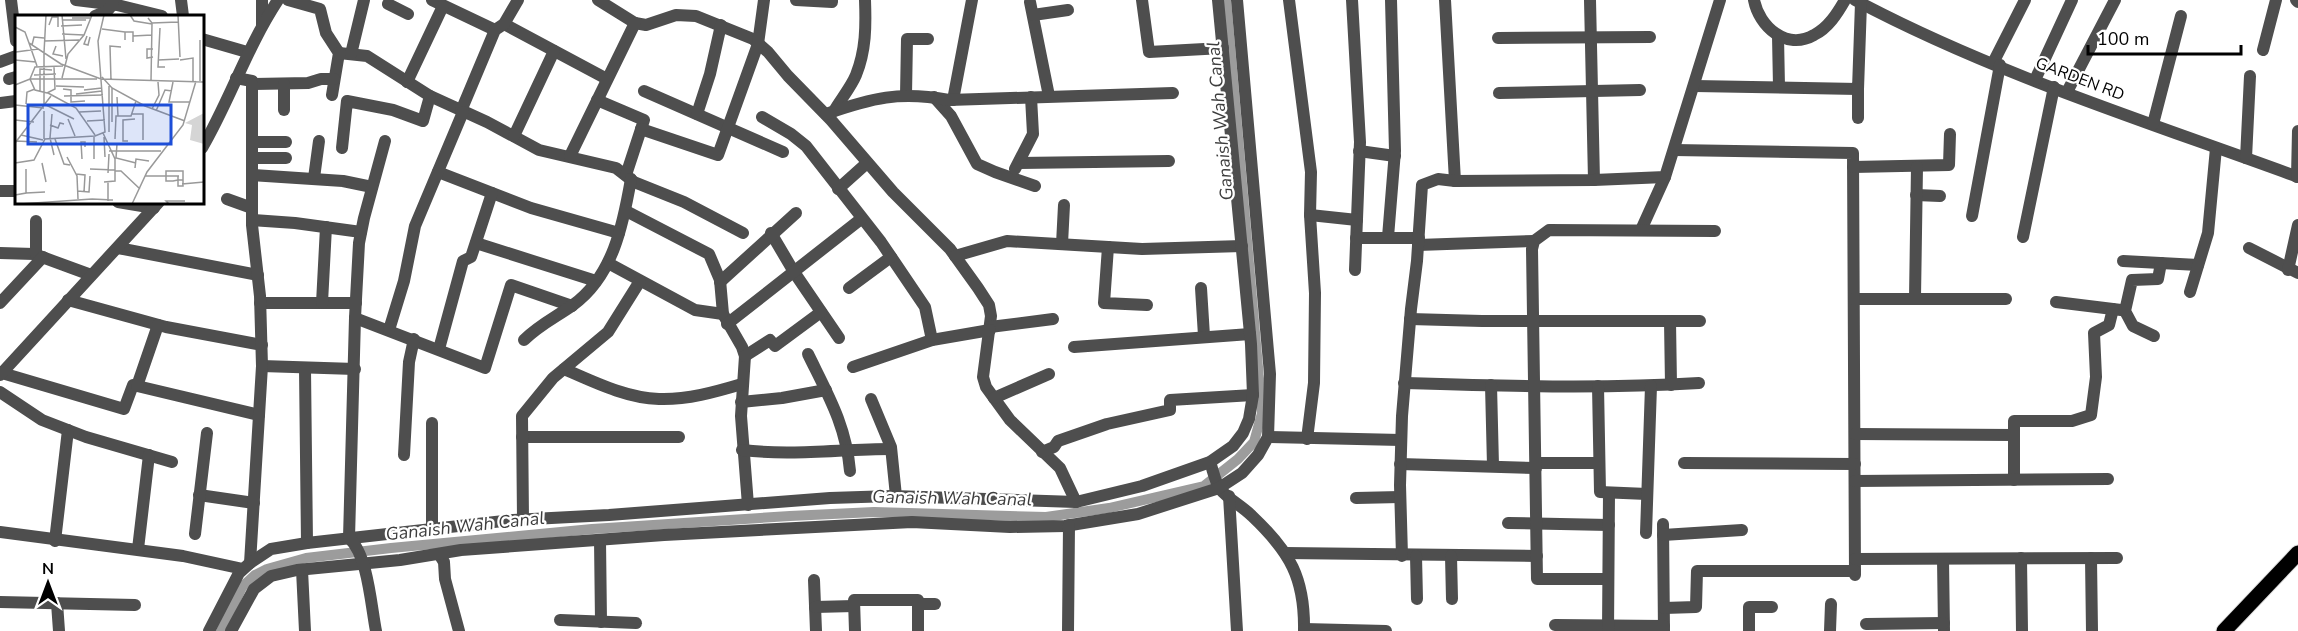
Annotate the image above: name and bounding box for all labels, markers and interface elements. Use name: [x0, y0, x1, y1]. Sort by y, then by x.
inset map: [15, 15, 204, 204]
scale bar: [2088, 18, 2241, 56]
text: 100 m: [2097, 27, 2149, 51]
water label: Ganaish Wah Canal: [1201, 40, 1239, 202]
street label: GARDEN RD: [2032, 52, 2128, 106]
water label: Ganaish Wah Canal: [872, 485, 1032, 511]
water label: Ganaish Wah Canal: [384, 506, 546, 546]
north arrow: [18, 553, 78, 613]
text: N: [42, 558, 54, 580]

